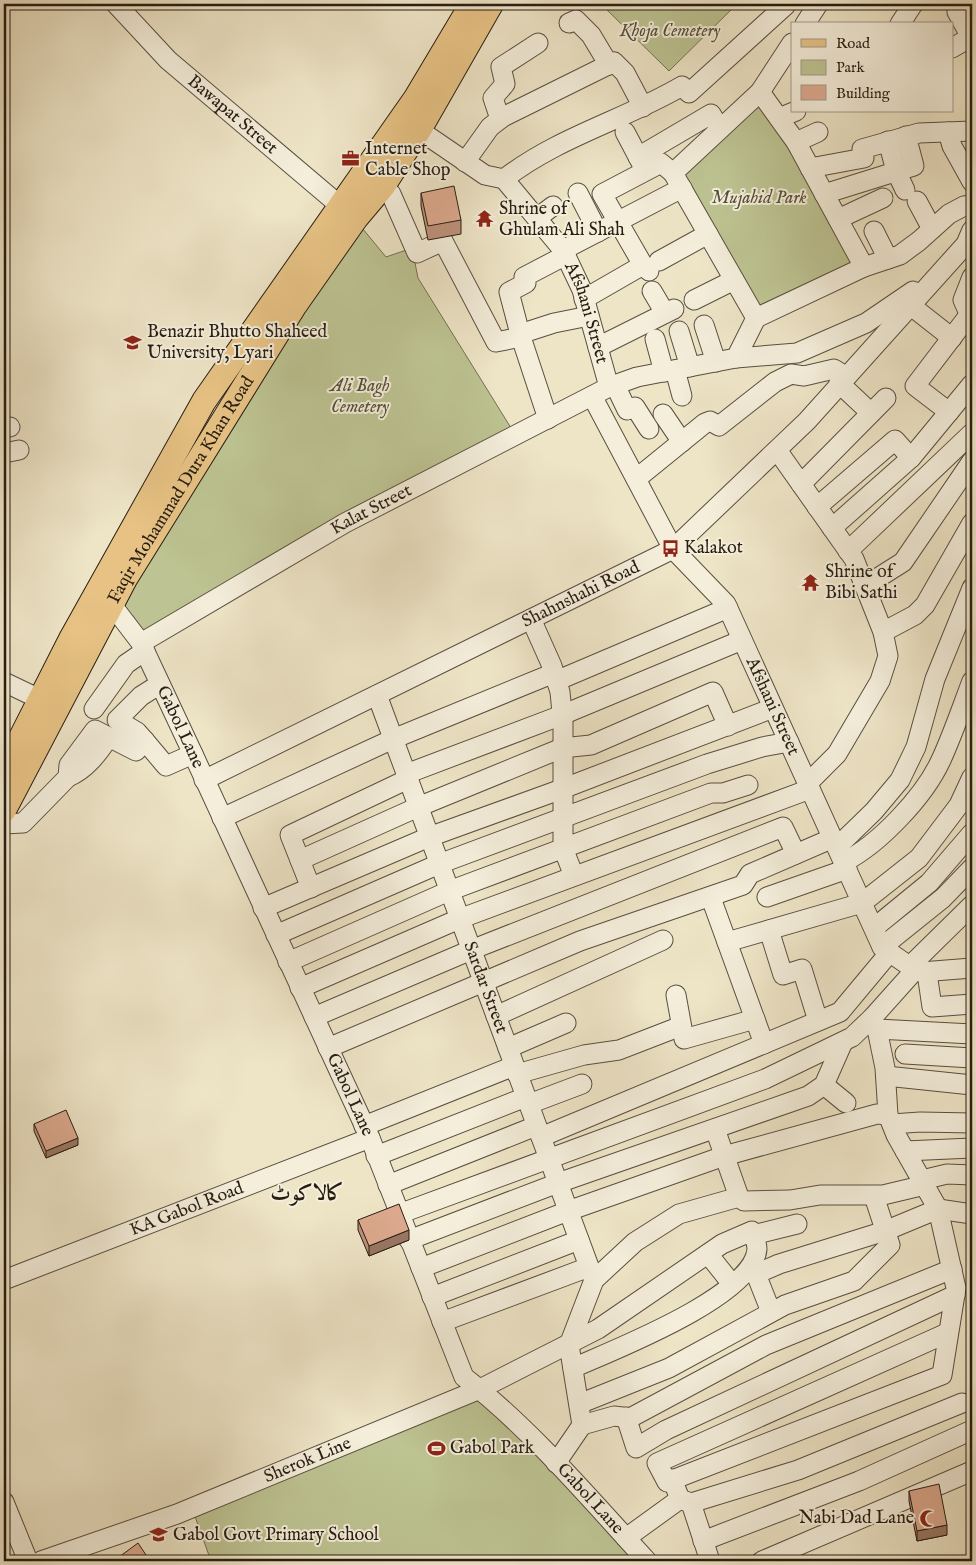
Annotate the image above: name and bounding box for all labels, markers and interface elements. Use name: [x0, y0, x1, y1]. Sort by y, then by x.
park label: Khoja Cemetery: [619, 20, 721, 43]
legend: [791, 22, 954, 112]
text: Road: [836, 34, 871, 53]
text: Park: [836, 58, 866, 77]
street label: Bawapat Street: [183, 70, 283, 159]
text: Building: [836, 84, 891, 103]
place label: Internet Cable Shop: [365, 138, 451, 182]
office icon: Internet Cable Shop: [341, 149, 361, 169]
park label: Mujahid Park: [711, 187, 807, 210]
place label: Shrine of Ghulam Ali Shah: [499, 198, 625, 242]
temple icon: Shrine of Ghulam Ali Shah: [475, 209, 495, 229]
street label: Afshani Street: [558, 257, 613, 366]
place label: Benazir Bhutto Shaheed University, Lyari: [147, 321, 328, 365]
school or university icon: Benazir Bhutto Shaheed University, Lyari: [123, 332, 143, 352]
street label: Faqir Mohammad Dura Khan Road: [103, 371, 260, 608]
park label: Ali Bagh Cemetery: [328, 375, 390, 419]
street label: Kalat Street: [326, 479, 416, 540]
place label: Kalakot: [684, 537, 743, 560]
bus stop icon: Kalakot: [660, 538, 680, 558]
street label: Shahnshahi Road: [518, 556, 644, 633]
place label: Shrine of Bibi Sathi: [825, 561, 898, 605]
temple icon: Shrine of Bibi Sathi: [801, 572, 821, 592]
street label: Afshani Street: [740, 653, 805, 759]
street label: Gabol Lane: [151, 682, 210, 772]
street label: Sardar Street: [458, 938, 513, 1037]
street label: Gabol Lane: [321, 1050, 379, 1140]
street label: KA Gabol Road: [127, 1177, 247, 1242]
district label: کالاکوٹ: [270, 1180, 344, 1208]
street label: Sherok Line: [260, 1432, 355, 1488]
place label: Gabol Park: [450, 1437, 535, 1460]
sports icon: Gabol Park: [426, 1438, 446, 1458]
street label: Gabol Lane: [552, 1458, 629, 1539]
place label: Nabi Dad Lane: [799, 1507, 914, 1530]
mosque icon: Nabi Dad Lane: [918, 1508, 938, 1528]
place label: Gabol Govt Primary School: [173, 1524, 379, 1547]
school or university icon: Gabol Govt Primary School: [149, 1525, 169, 1545]

